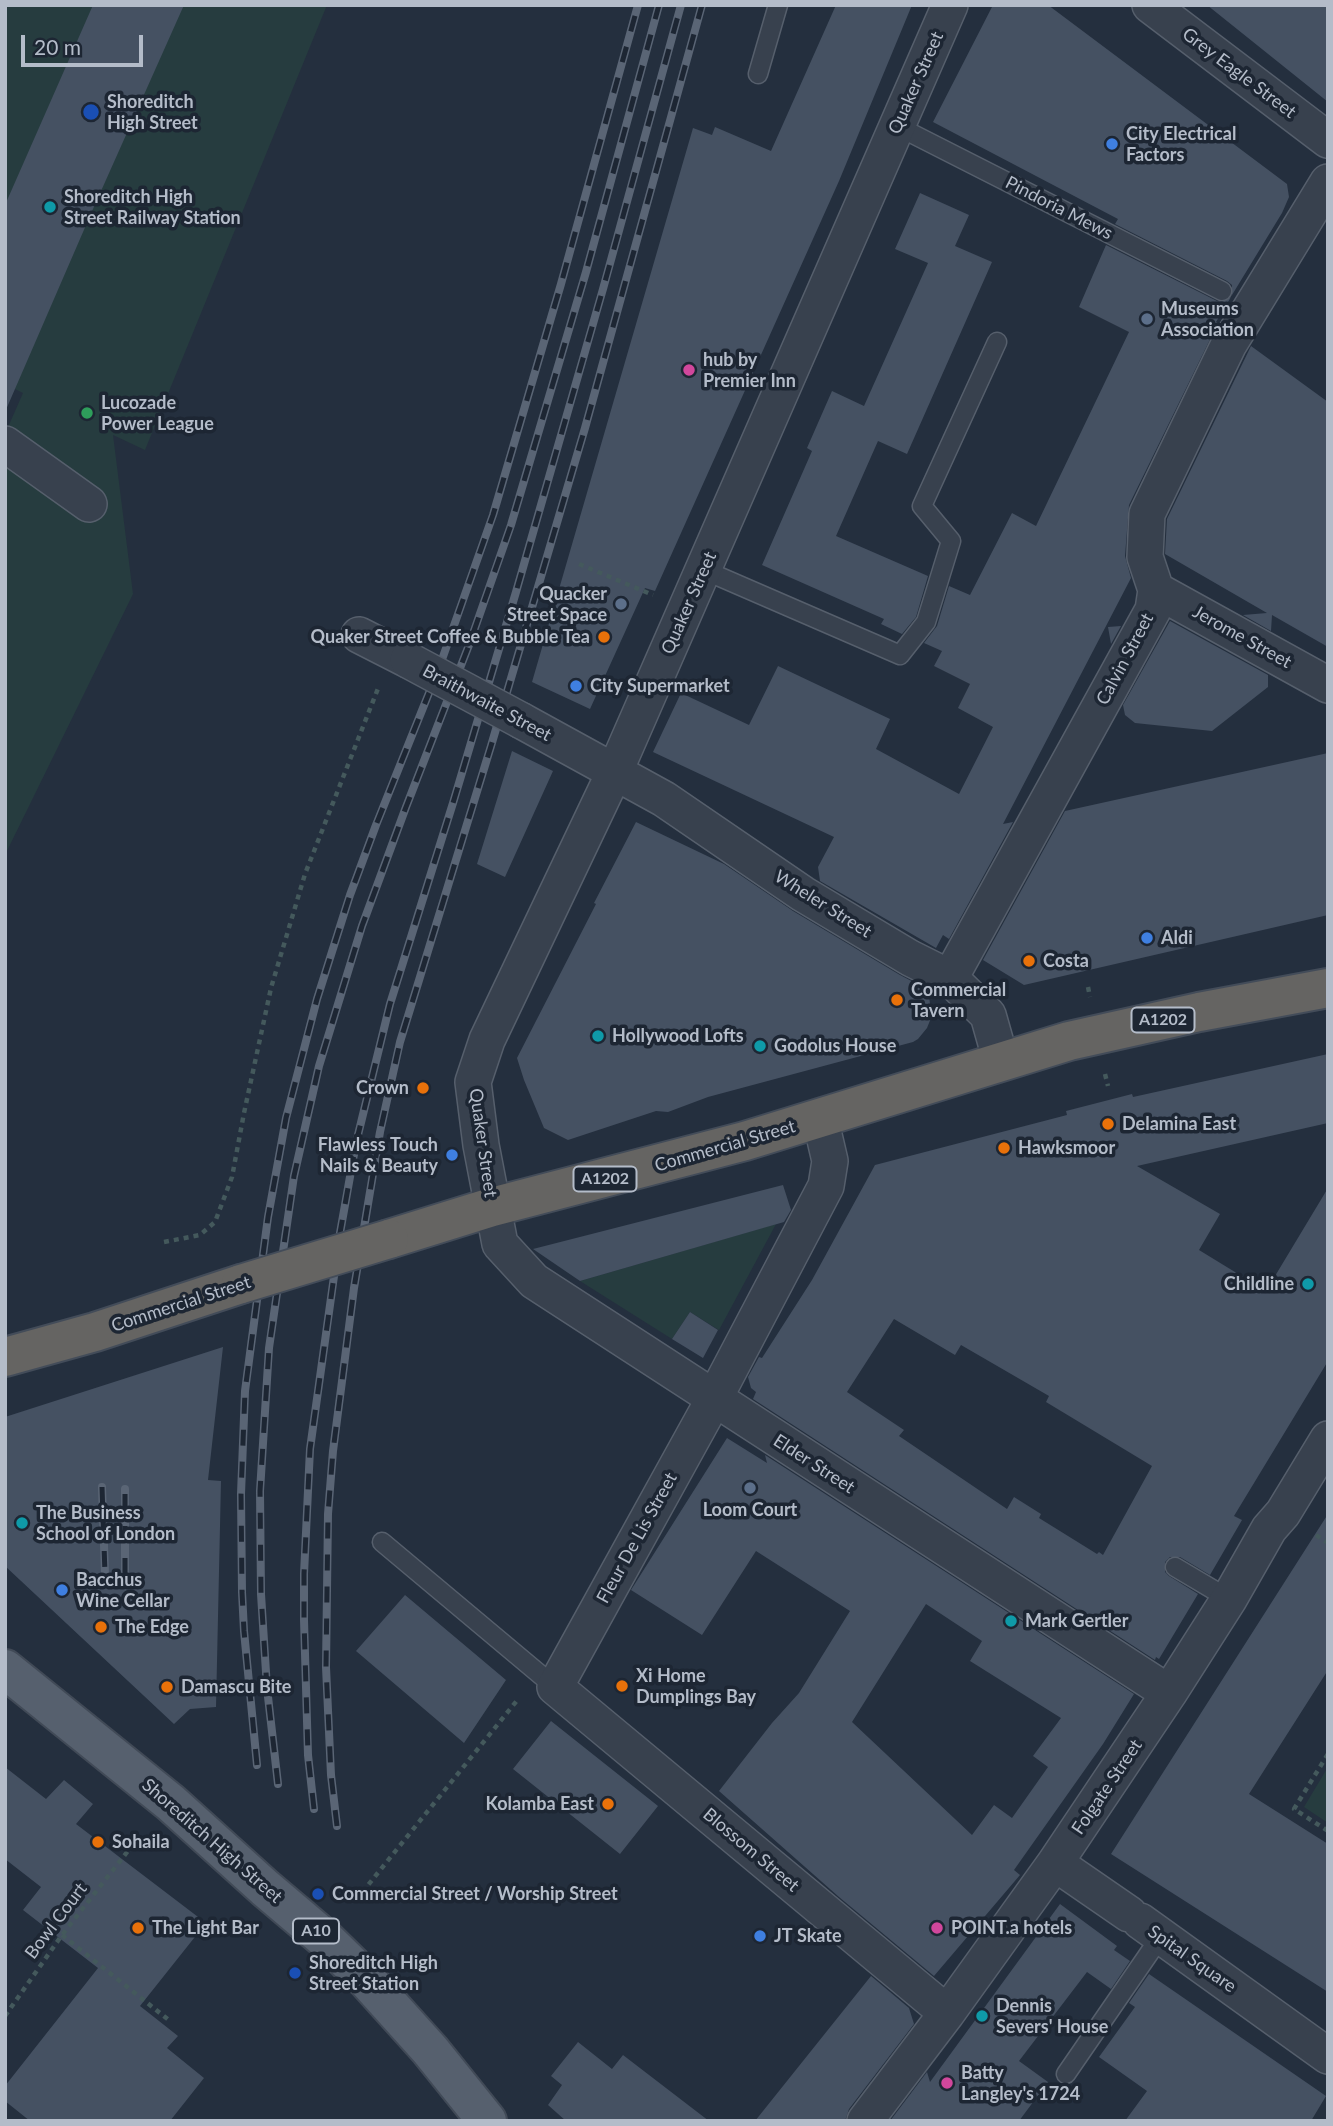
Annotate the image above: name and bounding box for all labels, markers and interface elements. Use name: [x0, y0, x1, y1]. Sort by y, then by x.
scale bar: [24, 21, 147, 65]
street label: Grey Eagle Street: [1178, 23, 1300, 123]
street label: Quaker Street: [884, 28, 948, 138]
text: 20 m: [34, 34, 81, 59]
place label: Shoreditch High Street: [107, 91, 198, 134]
marker: Shoreditch High Street: [81, 102, 101, 122]
place label: City Electrical Factors: [1126, 123, 1236, 166]
marker: City Electrical Factors: [1104, 136, 1120, 152]
street label: Pindoria Mews: [1002, 172, 1116, 244]
place label: Shoreditch High Street Railway Station: [64, 186, 241, 228]
marker: Shoreditch High Street Railway Station: [42, 199, 58, 215]
place label: Museums Association: [1161, 298, 1254, 340]
marker: Museums Association: [1139, 311, 1155, 327]
place label: hub by Premier Inn: [703, 349, 796, 392]
marker: hub by Premier Inn: [681, 362, 697, 378]
place label: Lucozade Power League: [101, 392, 214, 434]
marker: Lucozade Power League: [79, 405, 95, 421]
street label: Quaker Street: [657, 548, 721, 658]
place label: Quacker Street Space: [507, 583, 607, 626]
marker: Quacker Street Space: [613, 596, 629, 612]
street label: Jerome Street: [1189, 601, 1295, 673]
street label: Calvin Street: [1092, 609, 1158, 709]
place label: Quaker Street Coffee & Bubble Tea: [311, 626, 590, 648]
marker: Quaker Street Coffee & Bubble Tea: [596, 629, 612, 645]
street label: Braithwaite Street: [419, 660, 555, 746]
place label: City Supermarket: [590, 675, 730, 697]
marker: City Supermarket: [568, 678, 584, 694]
street label: Wheler Street: [770, 866, 876, 942]
place label: Aldi: [1161, 927, 1193, 949]
marker: Aldi: [1139, 930, 1155, 946]
place label: Costa: [1043, 950, 1089, 972]
marker: Costa: [1021, 953, 1037, 969]
place label: Commercial Tavern: [911, 979, 1006, 1021]
marker: Commercial Tavern: [889, 992, 905, 1008]
road number: A1202: [1132, 1008, 1194, 1032]
place label: Hollywood Lofts: [612, 1025, 744, 1047]
marker: Hollywood Lofts: [590, 1028, 606, 1044]
place label: Godolus House: [774, 1035, 896, 1057]
marker: Godolus House: [752, 1038, 768, 1054]
place label: Crown: [356, 1077, 409, 1099]
marker: Crown: [415, 1080, 431, 1096]
street label: Quaker Street: [465, 1087, 501, 1199]
place label: Delamina East: [1122, 1113, 1236, 1135]
street label: Commercial Street: [652, 1116, 798, 1176]
marker: Delamina East: [1100, 1116, 1116, 1132]
place label: Flawless Touch Nails & Beauty: [318, 1134, 438, 1176]
place label: Hawksmoor: [1018, 1137, 1115, 1159]
marker: Hawksmoor: [996, 1140, 1012, 1156]
marker: Flawless Touch Nails & Beauty: [444, 1147, 460, 1163]
road number: A1202: [574, 1166, 636, 1191]
street label: Commercial Street: [108, 1271, 254, 1337]
place label: Childline: [1224, 1273, 1294, 1295]
marker: Childline: [1300, 1276, 1316, 1292]
street label: Elder Street: [769, 1430, 859, 1498]
street label: Fleur De Lis Street: [592, 1469, 682, 1607]
marker: Loom Court: [742, 1480, 758, 1496]
place label: Loom Court: [703, 1499, 797, 1521]
place label: The Business School of London: [36, 1502, 175, 1544]
marker: The Business School of London: [14, 1515, 30, 1531]
place label: Bacchus Wine Cellar: [76, 1569, 170, 1612]
marker: Bacchus Wine Cellar: [54, 1582, 70, 1598]
place label: Mark Gertler: [1025, 1610, 1128, 1632]
marker: Mark Gertler: [1003, 1613, 1019, 1629]
place label: The Edge: [115, 1616, 189, 1638]
marker: The Edge: [93, 1619, 109, 1635]
place label: Xi Home Dumplings Bay: [636, 1665, 756, 1708]
place label: Damascu Bite: [181, 1676, 291, 1698]
marker: Xi Home Dumplings Bay: [614, 1678, 630, 1694]
marker: Damascu Bite: [159, 1679, 175, 1695]
street label: Folgate Street: [1067, 1735, 1147, 1839]
street label: Shoreditch High Street: [137, 1774, 287, 1908]
place label: Kolamba East: [486, 1793, 594, 1815]
marker: Kolamba East: [600, 1796, 616, 1812]
street label: Blossom Street: [699, 1804, 803, 1896]
place label: Sohaila: [112, 1831, 170, 1853]
marker: Sohaila: [90, 1834, 106, 1850]
street label: Bowl Court: [20, 1879, 92, 1963]
place label: Commercial Street / Worship Street: [332, 1883, 618, 1905]
marker: Commercial Street / Worship Street: [310, 1886, 326, 1902]
place label: The Light Bar: [152, 1917, 259, 1939]
place label: POINT.a hotels: [951, 1917, 1072, 1939]
road number: A10: [293, 1918, 339, 1943]
marker: The Light Bar: [130, 1920, 146, 1936]
marker: POINT.a hotels: [929, 1920, 945, 1936]
street label: Spital Square: [1144, 1921, 1240, 1997]
place label: JT Skate: [774, 1925, 842, 1947]
marker: JT Skate: [752, 1928, 768, 1944]
place label: Shoreditch High Street Station: [309, 1952, 438, 1994]
marker: Shoreditch High Street Station: [287, 1965, 303, 1981]
place label: Dennis Severs' House: [996, 1995, 1108, 2038]
marker: Dennis Severs' House: [974, 2008, 990, 2024]
place label: Batty Langley's 1724: [961, 2062, 1080, 2104]
marker: Batty Langley's 1724: [939, 2075, 955, 2091]

